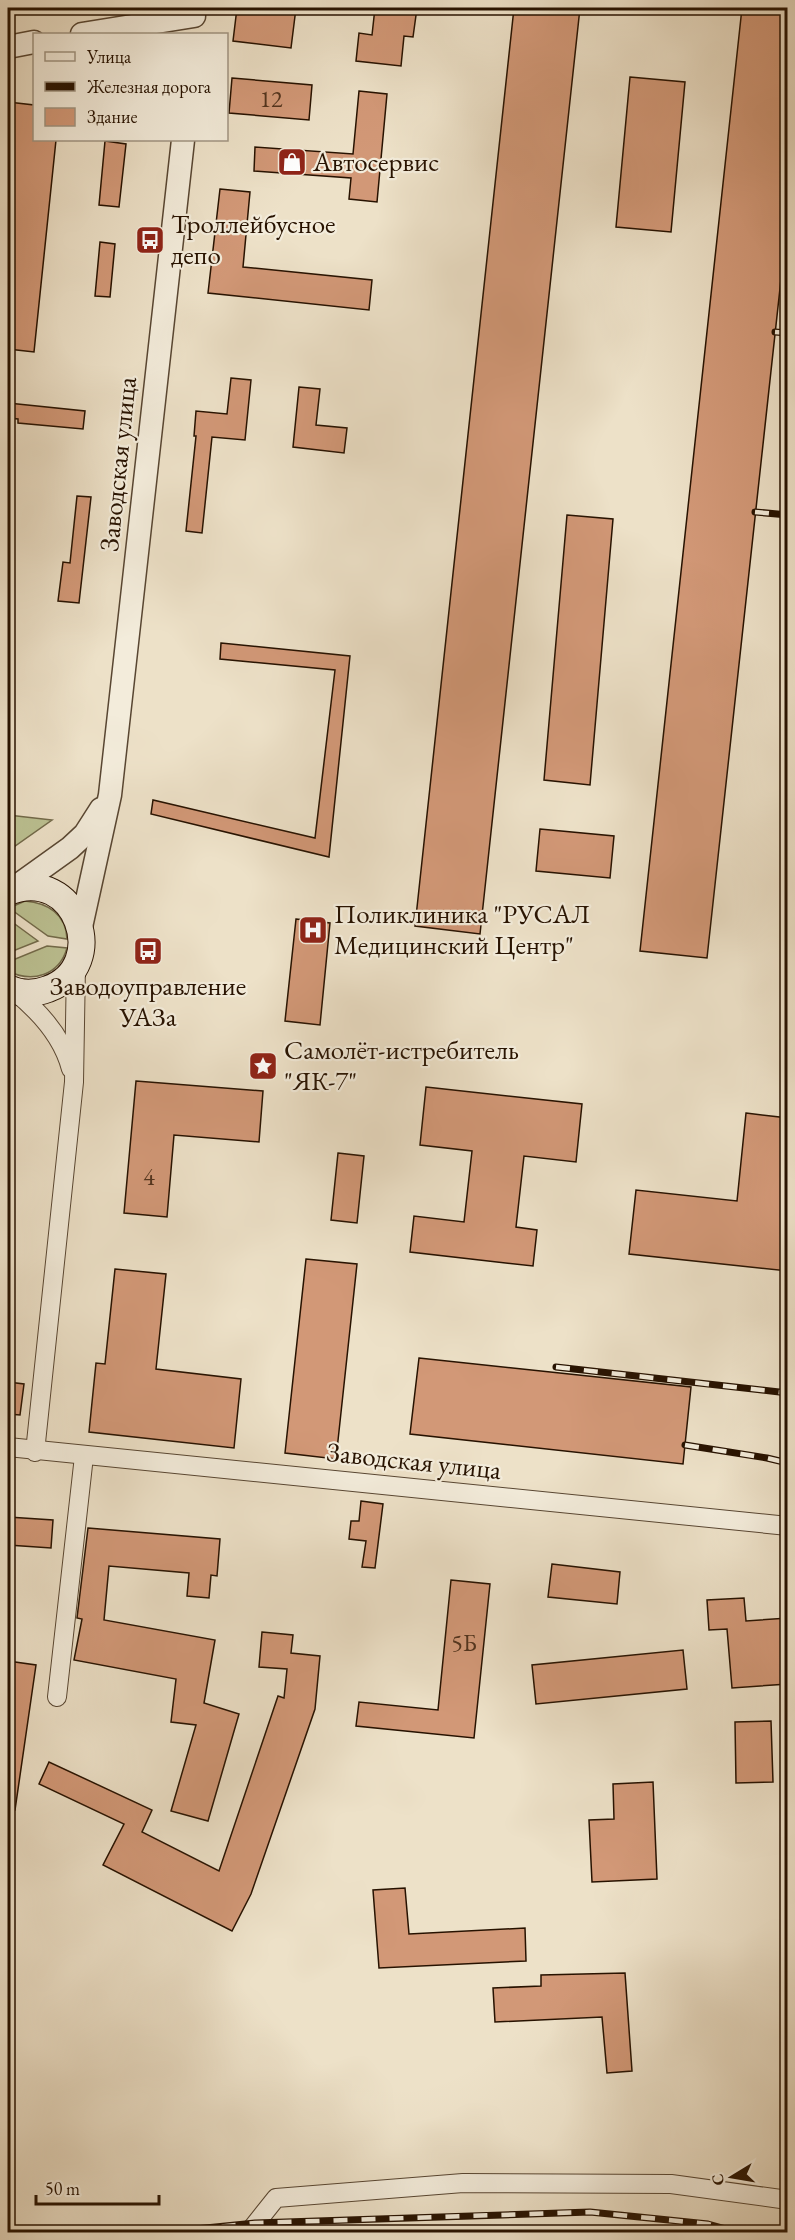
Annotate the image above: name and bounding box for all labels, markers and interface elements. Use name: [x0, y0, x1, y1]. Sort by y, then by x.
legend: [33, 33, 228, 141]
text: Улица: [86, 45, 132, 68]
text: Железная дорога: [86, 75, 212, 98]
house number: 12: [259, 83, 283, 114]
text: Здание: [87, 105, 137, 128]
place label: Автосервис: [312, 144, 439, 179]
shop icon: Автосервис: [276, 146, 308, 178]
place label: Троллейбусное депо: [171, 206, 336, 272]
bus stop icon: Троллейбусное депо: [134, 224, 166, 256]
street label: Заводская улица: [91, 375, 144, 553]
place label: Поликлиника "РУСАЛ Медицинский Центр": [334, 896, 591, 962]
hospital icon: Поликлиника "РУСАЛ Медицинский Центр": [297, 914, 329, 946]
bus stop icon: Заводоуправление УАЗа: [132, 935, 164, 967]
place label: Заводоуправление УАЗа: [50, 968, 246, 1034]
place label: Самолёт-истребитель "ЯК-7": [284, 1032, 519, 1098]
place icon: Самолёт-истребитель "ЯК-7": [247, 1050, 279, 1082]
house number: 4: [143, 1161, 155, 1192]
street label: Заводская улица: [325, 1434, 503, 1487]
house number: 5Б: [451, 1627, 477, 1658]
north arrow: [702, 2147, 762, 2207]
scale bar: [36, 2168, 159, 2206]
text: С: [706, 2172, 729, 2187]
text: 50 m: [45, 2177, 80, 2200]

